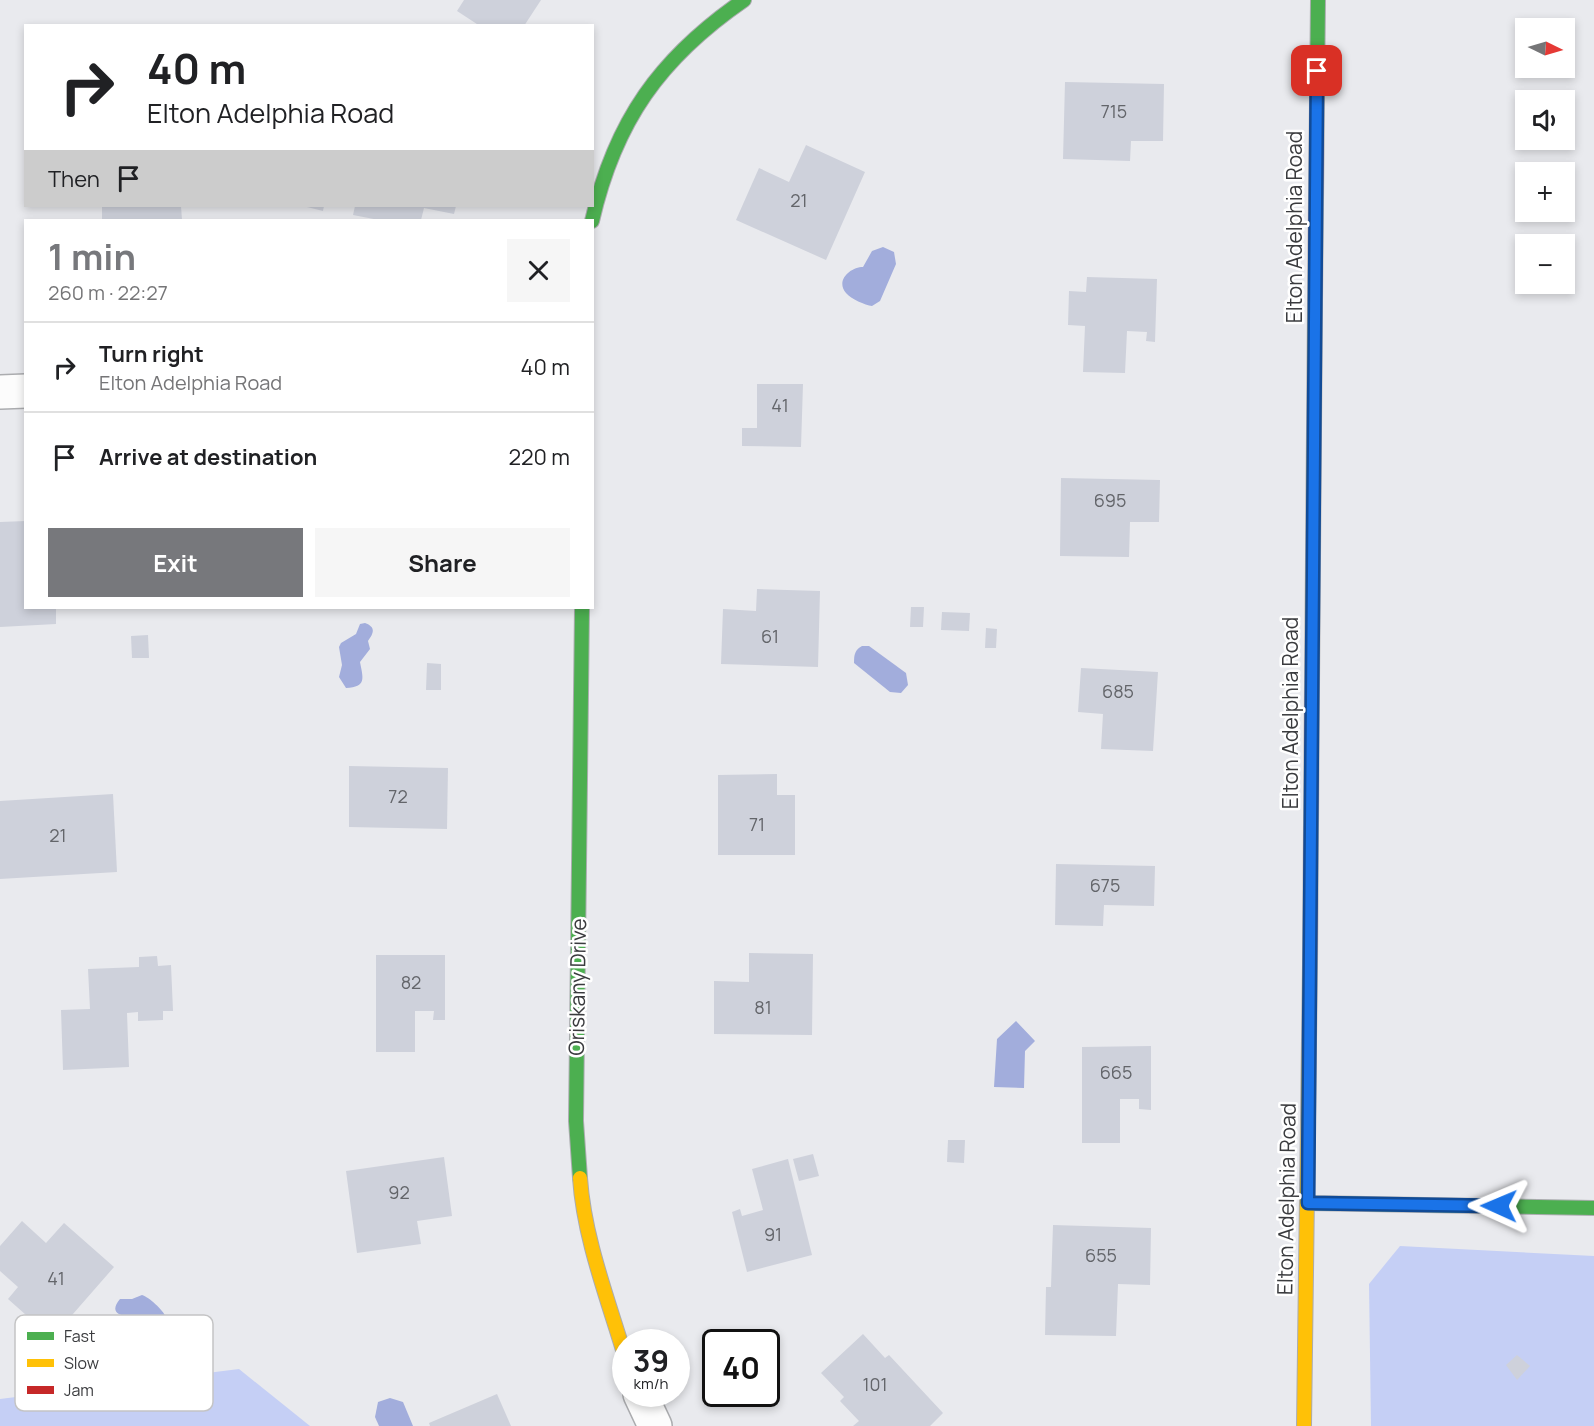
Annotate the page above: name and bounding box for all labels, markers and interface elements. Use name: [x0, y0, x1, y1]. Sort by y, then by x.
north arrow: [1515, 18, 1575, 78]
map controls: [1515, 18, 1575, 294]
text: 40 m: [147, 39, 246, 97]
pin: [1291, 45, 1342, 96]
icon: right: [48, 48, 126, 126]
icon: arrive: [1300, 54, 1333, 87]
button: sound: [1515, 90, 1575, 150]
text: Elton Adelphia Road: [147, 94, 394, 131]
house number: 715: [1101, 99, 1127, 123]
street label: Elton Adelphia Road: [1280, 131, 1308, 323]
icon: arrive: [112, 162, 145, 195]
button: +: [1515, 162, 1575, 222]
text: Then: [48, 164, 100, 194]
house number: 21: [790, 188, 808, 212]
text: 1 min: [48, 232, 136, 281]
button: −: [1515, 234, 1575, 294]
button: close: [507, 239, 570, 302]
text: 260 m · 22:27: [48, 279, 168, 306]
text: Turn right: [99, 339, 204, 369]
icon: right: [48, 351, 81, 384]
text: 40 m: [521, 352, 570, 382]
text: Elton Adelphia Road: [99, 369, 282, 396]
house number: 41: [771, 393, 789, 417]
icon: arrive: [48, 441, 81, 474]
text: Arrive at destination: [99, 442, 317, 472]
text: 220 m: [508, 442, 570, 472]
house number: 695: [1094, 488, 1126, 512]
button: Exit: [48, 528, 303, 597]
button: Share: [315, 528, 570, 597]
street label: Elton Adelphia Road: [1276, 617, 1304, 809]
house number: 61: [761, 624, 779, 648]
house number: 685: [1102, 679, 1134, 703]
house number: 72: [388, 784, 408, 808]
house number: 71: [749, 812, 765, 836]
house number: 21: [49, 823, 67, 847]
house number: 675: [1090, 873, 1120, 897]
street label: Oriskany Drive: [562, 918, 592, 1056]
house number: 82: [401, 970, 421, 994]
house number: 81: [754, 995, 772, 1019]
house number: 665: [1100, 1060, 1132, 1084]
street label: Elton Adelphia Road: [1270, 1103, 1302, 1295]
position arrow: [1467, 1174, 1531, 1238]
house number: 92: [388, 1180, 410, 1204]
house number: 91: [764, 1222, 782, 1246]
house number: 655: [1085, 1243, 1117, 1267]
house number: 41: [47, 1266, 65, 1290]
legend: [15, 1315, 213, 1411]
text: Fast: [64, 1325, 95, 1347]
speed limit sign: 40: [702, 1329, 780, 1407]
text: 39: [633, 1340, 669, 1381]
text: Slow: [64, 1352, 99, 1374]
house number: 101: [862, 1372, 888, 1396]
text: km/h: [634, 1373, 668, 1394]
text: Jam: [64, 1379, 94, 1401]

